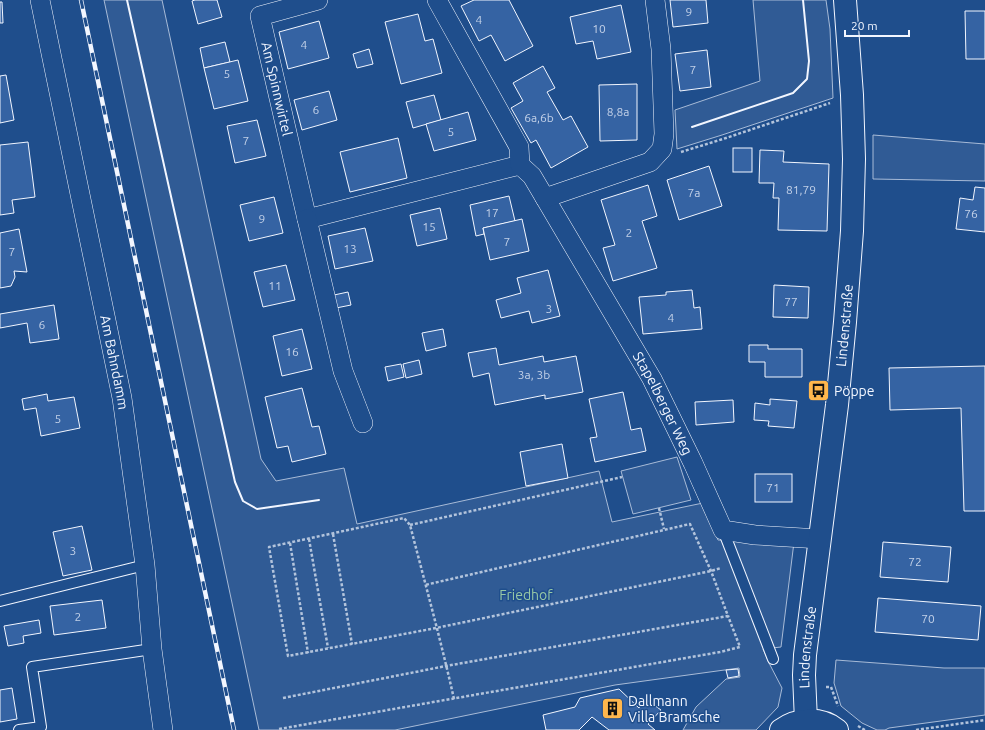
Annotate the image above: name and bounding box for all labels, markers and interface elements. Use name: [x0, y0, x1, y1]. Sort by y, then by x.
house number: 9: [686, 5, 692, 18]
scale bar: [845, 12, 909, 38]
house number: 4: [476, 13, 483, 26]
text: 20 m: [851, 19, 878, 32]
house number: 10: [592, 22, 606, 35]
house number: 4: [301, 38, 308, 51]
street label: Am Spinnwirtel: [258, 40, 296, 138]
house number: 7: [690, 63, 696, 76]
house number: 5: [224, 67, 230, 80]
house number: 6: [313, 103, 320, 116]
house number: 8,8a: [607, 105, 629, 118]
house number: 6a,6b: [524, 111, 554, 124]
house number: 5: [448, 125, 454, 138]
house number: 7: [243, 134, 249, 147]
house number: 81,79: [786, 183, 816, 196]
house number: 7a: [688, 186, 700, 199]
house number: 17: [485, 206, 499, 219]
house number: 76: [964, 207, 978, 220]
house number: 9: [259, 212, 265, 225]
house number: 15: [422, 220, 436, 233]
house number: 2: [626, 226, 632, 239]
house number: 7: [504, 235, 510, 248]
house number: 13: [343, 242, 357, 255]
house number: 7: [9, 245, 15, 258]
house number: 11: [268, 279, 282, 292]
street label: Lindenstraße: [833, 284, 856, 367]
house number: 77: [784, 295, 798, 308]
house number: 3: [546, 302, 552, 315]
house number: 4: [668, 311, 675, 324]
street label: Am Bahndamm: [97, 314, 132, 411]
house number: 6: [39, 318, 46, 331]
house number: 16: [285, 345, 299, 358]
street label: Stapelberger Weg: [630, 349, 696, 457]
house number: 3a, 3b: [518, 368, 550, 381]
bus stop icon: Pöppe: [806, 378, 832, 404]
place label: Pöppe: [834, 383, 875, 399]
house number: 5: [55, 412, 61, 425]
house number: 71: [766, 481, 780, 494]
house number: 3: [70, 544, 76, 557]
house number: 72: [908, 555, 922, 568]
park label: Friedhof: [499, 587, 553, 603]
street label: Lindenstraße: [796, 605, 819, 689]
house number: 2: [75, 610, 81, 623]
house number: 70: [921, 612, 935, 625]
place label: Dallmann Villa Bramsche: [628, 693, 720, 725]
building icon: Dallmann Villa Bramsche: [600, 696, 626, 722]

